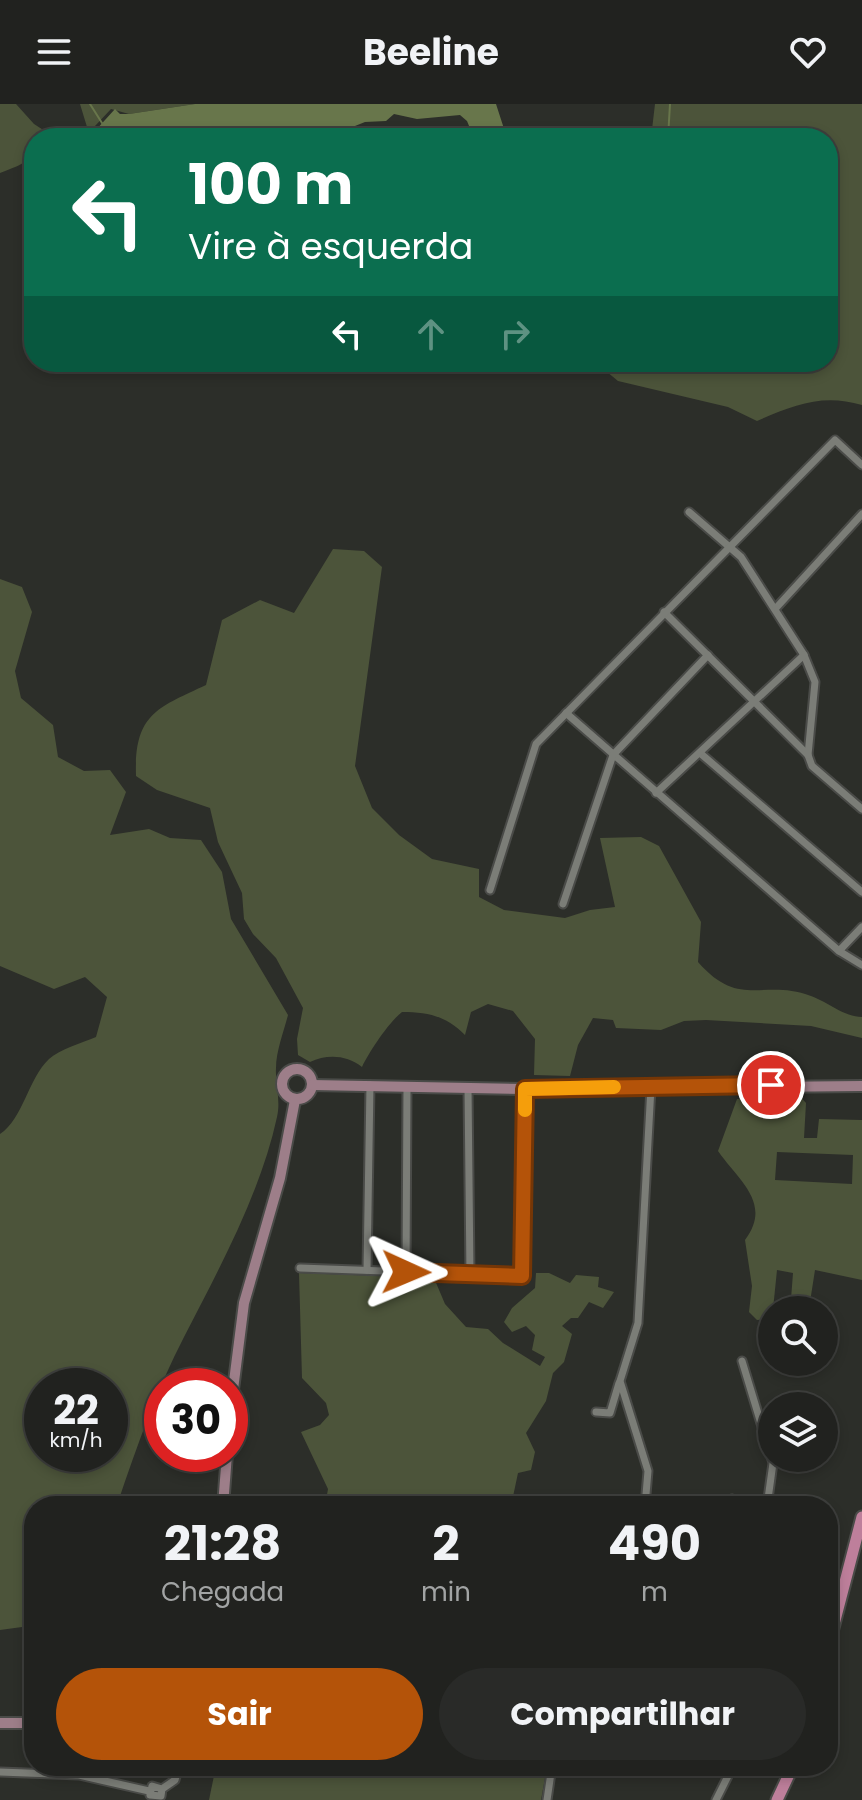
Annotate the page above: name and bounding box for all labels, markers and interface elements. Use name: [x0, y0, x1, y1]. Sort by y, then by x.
text: Beeline: [363, 27, 499, 78]
icon: menu: [32, 30, 76, 74]
icon: heart: [786, 30, 830, 74]
text: 100 m: [188, 145, 353, 224]
icon: left: [56, 160, 160, 264]
text: Vire à esquerda: [188, 221, 473, 272]
icon: left: [325, 312, 369, 356]
icon: ahead: [409, 312, 453, 356]
icon: right: [493, 312, 537, 356]
pin: [737, 1051, 805, 1119]
icon: arrive: [749, 1063, 793, 1107]
position arrow: [364, 1230, 448, 1314]
map controls: [758, 1296, 838, 1472]
button: search: [758, 1296, 838, 1376]
speed limit sign: 30: [144, 1368, 248, 1472]
text: 22: [53, 1382, 99, 1438]
button: layers: [758, 1392, 838, 1472]
text: km/h: [49, 1426, 103, 1454]
text: 21:28: [164, 1510, 281, 1577]
text: 2: [432, 1510, 460, 1577]
text: 490: [608, 1510, 701, 1577]
text: Chegada: [161, 1574, 284, 1610]
text: min: [421, 1574, 471, 1610]
text: m: [641, 1574, 668, 1610]
button: Sair: [56, 1668, 423, 1760]
button: Compartilhar: [439, 1668, 806, 1760]

